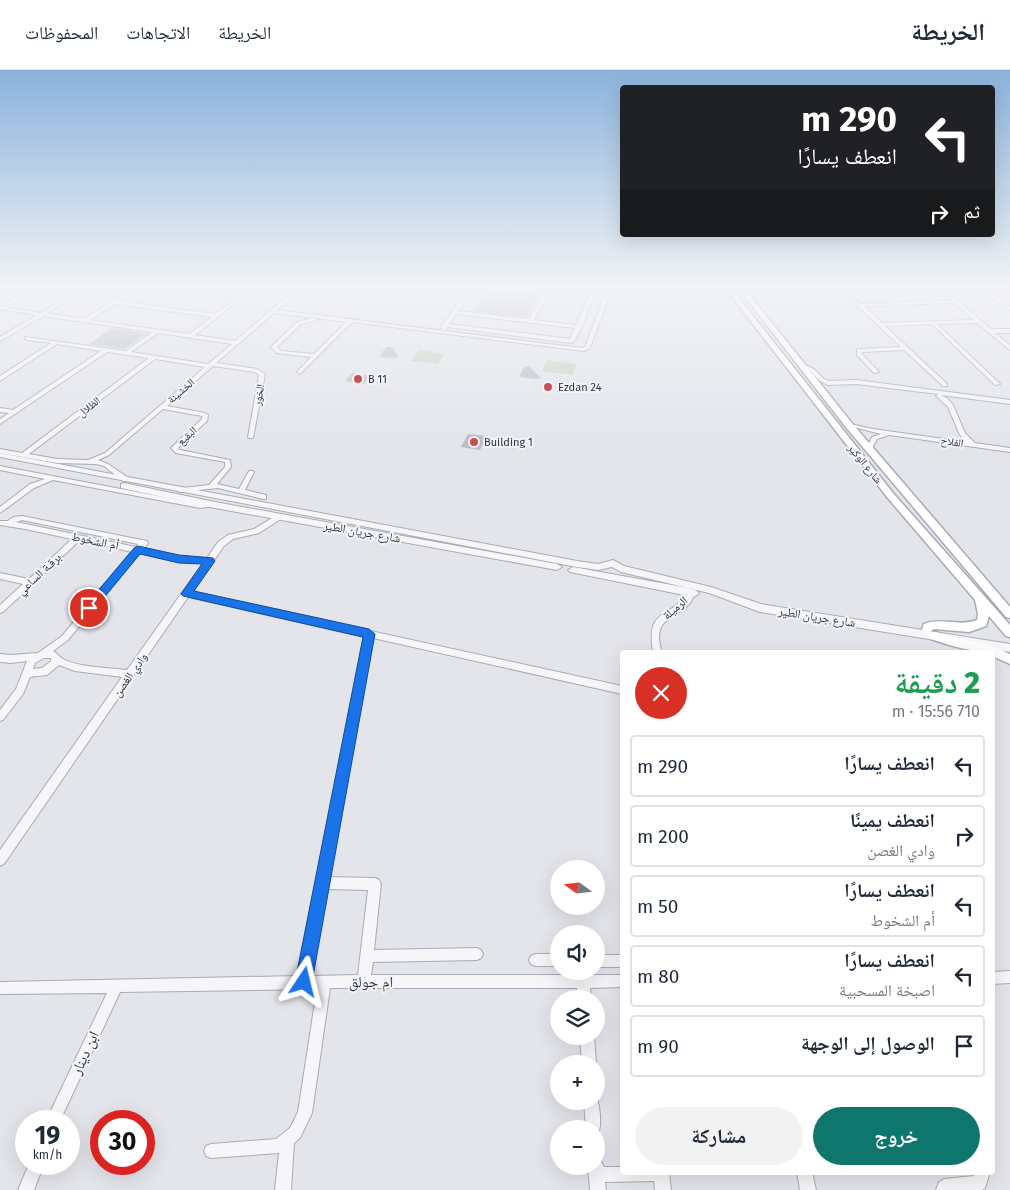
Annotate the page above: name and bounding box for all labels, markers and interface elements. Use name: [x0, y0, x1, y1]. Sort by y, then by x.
text: الخريطة: [911, 18, 985, 46]
text: المحفوظات: [25, 22, 98, 44]
text: الاتجاهات: [126, 22, 190, 44]
text: الخريطة: [218, 22, 271, 44]
text: 290 m: [801, 98, 897, 140]
icon: left: [915, 105, 980, 170]
text: انعطف يسارًا: [798, 143, 897, 170]
icon: right: [925, 200, 953, 228]
text: ثم: [963, 200, 980, 223]
marker: B 11: [352, 373, 364, 385]
place label: B 11: [368, 373, 387, 386]
street label: الخشينة: [165, 376, 197, 406]
marker: Ezdan 24: [542, 381, 554, 393]
place label: Ezdan 24: [558, 381, 602, 394]
street label: الخور: [251, 383, 267, 408]
street label: الظلال: [75, 394, 103, 420]
street label: البقيع: [175, 424, 199, 448]
street label: الفلاح: [940, 434, 964, 450]
marker: Building 1: [468, 436, 480, 448]
place label: Building 1: [484, 436, 533, 449]
street label: شارع الوكير: [845, 441, 885, 486]
street label: شارع جريان الطير: [321, 518, 402, 547]
street label: أم الشخوط: [70, 529, 120, 554]
street label: برقـة الساعي: [14, 550, 66, 600]
pin: [68, 587, 110, 629]
street label: الرميلة: [660, 593, 691, 623]
icon: arrive: [75, 594, 103, 622]
street label: شارع جريان الطير: [776, 604, 857, 631]
street label: وادي الغصن: [110, 650, 153, 702]
text: 2 دقيقة: [894, 665, 980, 701]
button: close: [635, 667, 687, 719]
text: 710 m · 15:56: [892, 702, 980, 721]
text: انعطف يسارًا: [844, 752, 935, 775]
icon: left: [950, 752, 978, 780]
text: 290 m: [637, 755, 688, 778]
text: انعطف يمينًا: [850, 809, 935, 832]
icon: right: [950, 822, 978, 850]
text: 200 m: [637, 825, 689, 848]
text: وادي الغصن: [867, 841, 935, 860]
north arrow: [550, 860, 605, 915]
map controls: [550, 860, 605, 1175]
text: انعطف يسارًا: [844, 879, 935, 902]
icon: left: [950, 892, 978, 920]
text: 50 m: [637, 895, 678, 918]
text: أم الشخوط: [871, 911, 935, 930]
button: sound: [550, 925, 605, 980]
text: انعطف يسارًا: [844, 949, 935, 972]
position arrow: [277, 955, 329, 1007]
icon: left: [950, 962, 978, 990]
text: 80 m: [637, 965, 679, 988]
street label: ام جولق: [349, 973, 393, 992]
text: اصبخة المسحبية: [839, 981, 935, 1000]
button: layers: [550, 990, 605, 1045]
street label: ابن دينار: [67, 1028, 104, 1079]
text: الوصول إلى الوجهة: [801, 1032, 935, 1055]
icon: arrive: [950, 1032, 978, 1060]
text: 90 m: [637, 1035, 679, 1058]
button: +: [550, 1055, 605, 1110]
button: مشاركة: [635, 1107, 803, 1165]
button: خروج: [813, 1107, 980, 1165]
speed limit sign: 30: [90, 1110, 155, 1175]
button: −: [550, 1120, 605, 1175]
text: 19: [35, 1121, 60, 1151]
text: km/h: [33, 1148, 62, 1162]

